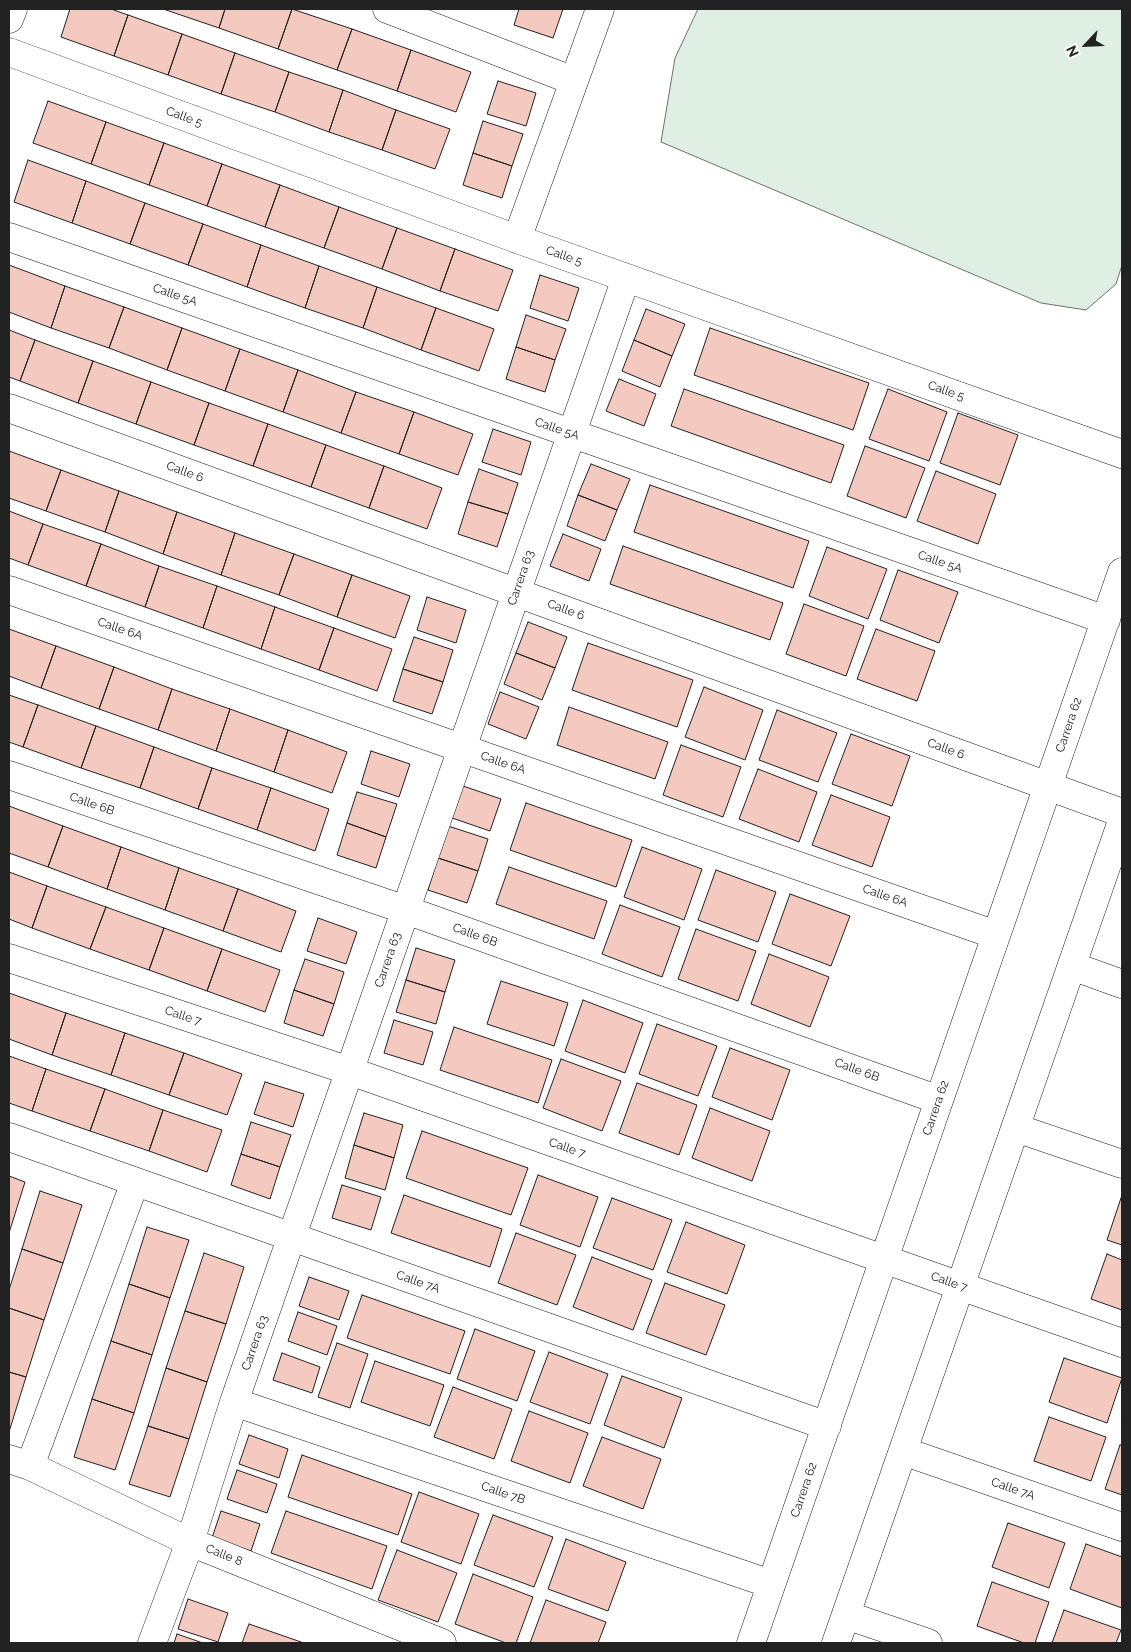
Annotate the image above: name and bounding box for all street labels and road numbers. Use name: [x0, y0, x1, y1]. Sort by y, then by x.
street label: Calle 5: [164, 104, 204, 130]
street label: Calle 5: [544, 243, 584, 269]
street label: Calle 5A: [151, 281, 199, 309]
street label: Calle 5: [926, 378, 966, 404]
street label: Calle 5A: [533, 415, 581, 443]
street label: Calle 6: [164, 459, 206, 485]
street label: Carrera 63: [505, 548, 537, 608]
street label: Calle 5A: [916, 548, 964, 576]
street label: Calle 6: [545, 597, 587, 623]
street label: Calle 6A: [96, 615, 144, 643]
street label: Carrera 62: [1053, 696, 1085, 754]
street label: Calle 6: [925, 736, 967, 762]
street label: Calle 6A: [479, 749, 527, 777]
street label: Calle 6B: [68, 790, 116, 818]
street label: Calle 6A: [861, 882, 909, 910]
street label: Calle 6B: [451, 920, 499, 950]
street label: Carrera 63: [372, 930, 404, 990]
street label: Calle 7: [163, 1003, 203, 1029]
street label: Calle 6B: [833, 1055, 881, 1085]
street label: Carrera 62: [920, 1079, 952, 1137]
street label: Calle 7: [547, 1135, 587, 1161]
street label: Calle 7A: [394, 1268, 442, 1296]
street label: Calle 7: [929, 1269, 969, 1295]
street label: Carrera 63: [239, 1313, 271, 1373]
street label: Carrera 62: [788, 1461, 820, 1519]
street label: Calle 7A: [989, 1475, 1037, 1503]
street label: Calle 7B: [479, 1479, 527, 1507]
street label: Calle 8: [203, 1541, 245, 1569]

